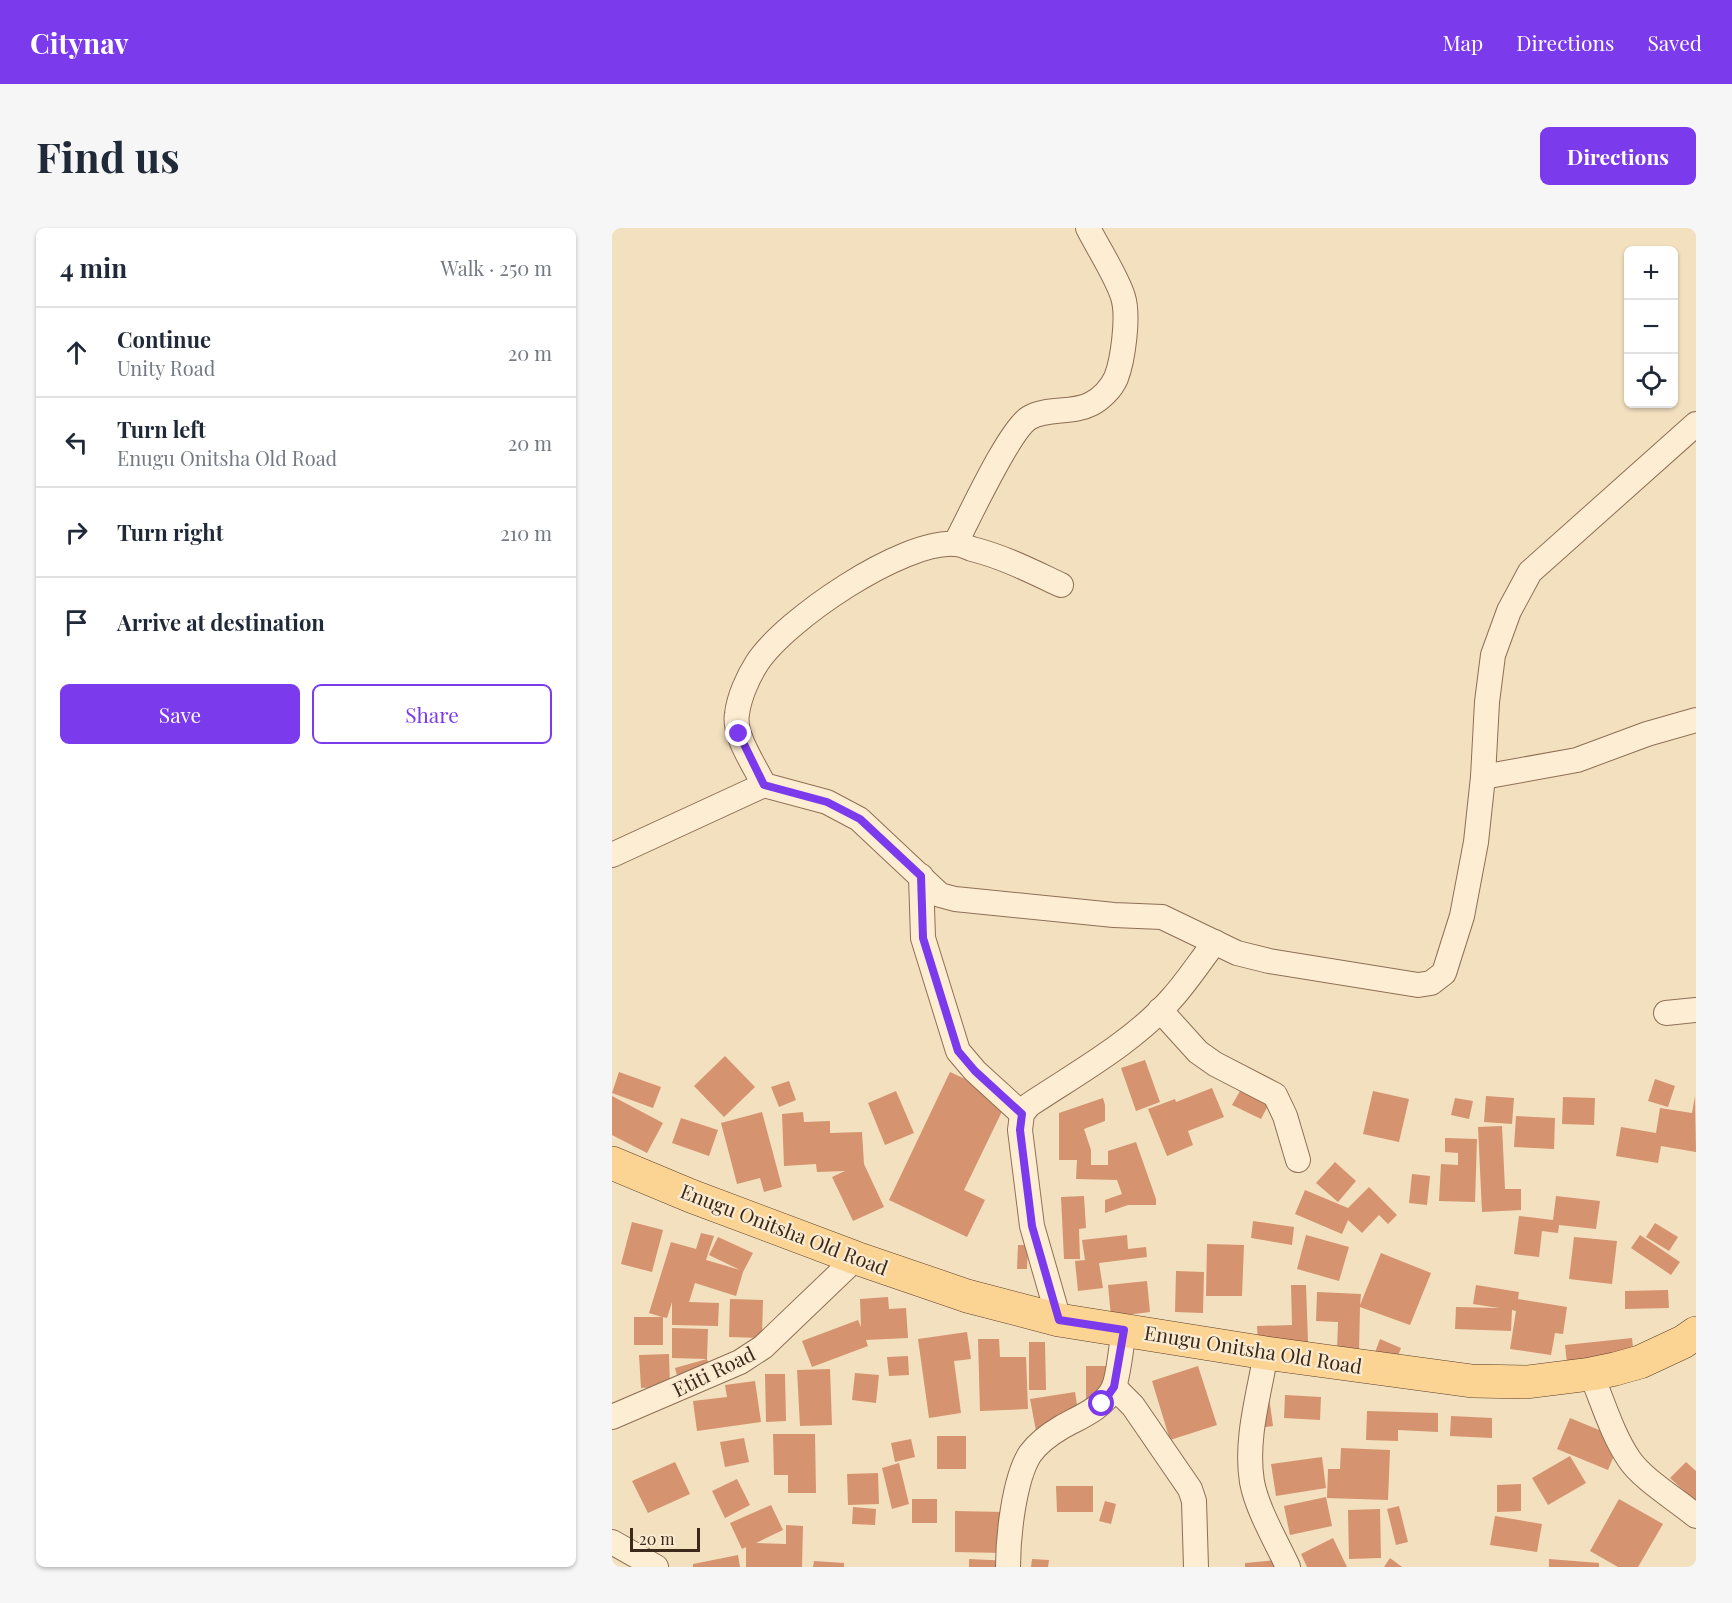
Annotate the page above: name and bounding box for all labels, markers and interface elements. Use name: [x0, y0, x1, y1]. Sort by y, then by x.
text: Citynav: [30, 24, 129, 61]
text: Map: [1442, 28, 1483, 56]
text: Directions: [1516, 28, 1614, 56]
text: Saved: [1647, 28, 1702, 56]
button: Directions: [1540, 127, 1696, 185]
text: Find us: [36, 128, 180, 184]
map controls: [1624, 246, 1678, 408]
button: +: [1624, 246, 1678, 300]
text: 4 min: [60, 250, 127, 285]
text: Walk · 250 m: [441, 254, 552, 281]
button: −: [1624, 300, 1678, 354]
text: Continue: [117, 324, 211, 354]
icon: ahead: [60, 336, 93, 369]
text: 20 m: [508, 339, 552, 366]
text: Unity Road: [117, 354, 215, 381]
button: locate: [1624, 354, 1678, 408]
text: Turn left: [117, 414, 206, 444]
icon: left: [60, 426, 93, 459]
text: 20 m: [508, 429, 552, 456]
text: Enugu Onitsha Old Road: [117, 444, 337, 471]
icon: right: [60, 516, 93, 549]
text: Turn right: [117, 517, 223, 547]
text: 210 m: [500, 519, 552, 546]
icon: arrive: [60, 606, 93, 639]
text: Arrive at destination: [117, 607, 325, 637]
button: Save: [60, 684, 300, 744]
button: Share: [312, 684, 552, 744]
route end: [725, 720, 751, 746]
street label: Enugu Onitsha Old Road: [677, 1177, 893, 1281]
street label: Enugu Onitsha Old Road: [1142, 1318, 1364, 1379]
street label: Etiti Road: [668, 1339, 759, 1402]
route start: [1088, 1390, 1114, 1416]
scale bar: [630, 1525, 700, 1552]
text: 20 m: [639, 1528, 674, 1549]

